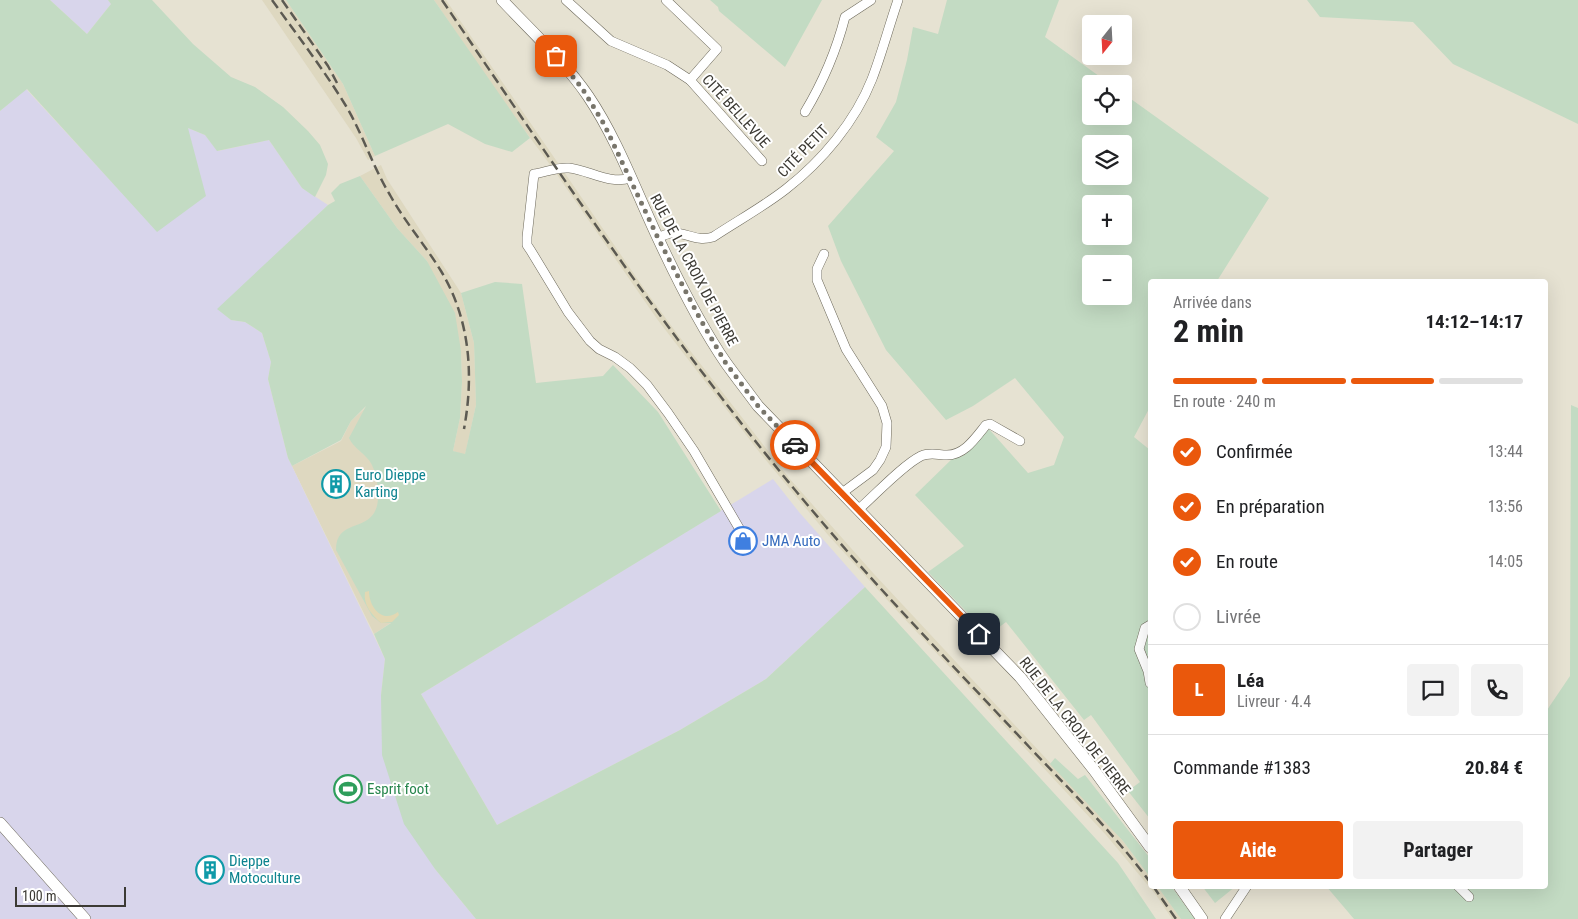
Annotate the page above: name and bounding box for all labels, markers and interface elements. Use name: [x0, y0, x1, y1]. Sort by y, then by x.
north arrow: [1082, 15, 1132, 65]
map controls: [1082, 15, 1132, 305]
pin: [535, 35, 577, 77]
icon: bag: [542, 42, 570, 70]
street label: CITÉ BELLEVUE: [698, 71, 774, 151]
button: locate: [1082, 75, 1132, 125]
street label: CITÉ PETIT: [774, 121, 832, 181]
button: layers: [1082, 135, 1132, 185]
street label: RUE DE LA CROIX DE PIERRE: [646, 191, 742, 349]
button: +: [1082, 195, 1132, 245]
button: −: [1082, 255, 1132, 305]
text: Arrivée dans: [1173, 293, 1252, 312]
text: 14:12–14:17: [1425, 310, 1523, 333]
text: 2 min: [1173, 312, 1244, 350]
text: En route · 240 m: [1173, 392, 1276, 411]
courier: [770, 420, 820, 470]
icon: car: [781, 431, 809, 459]
icon: check: [1173, 438, 1201, 466]
text: Confirmée: [1216, 440, 1293, 463]
text: 13:44: [1488, 442, 1523, 461]
place label: Euro Dieppe Karting: [355, 466, 426, 501]
building icon: Euro Dieppe Karting: [321, 469, 351, 499]
icon: check: [1173, 493, 1201, 521]
text: En préparation: [1216, 495, 1325, 518]
text: 13:56: [1488, 497, 1523, 516]
shop icon: JMA Auto: [728, 526, 758, 556]
place label: JMA Auto: [762, 532, 820, 550]
icon: check: [1173, 548, 1201, 576]
text: En route: [1216, 550, 1278, 573]
text: 14:05: [1488, 552, 1523, 571]
text: Livrée: [1216, 605, 1261, 628]
pin: [958, 613, 1000, 655]
icon: home: [965, 620, 993, 648]
street label: RUE DE LA CROIX DE PIERRE: [1016, 654, 1134, 798]
button: chat: [1407, 664, 1459, 716]
button: phone: [1471, 664, 1523, 716]
text: Léa: [1237, 669, 1264, 692]
text: L: [1194, 678, 1204, 701]
text: Livreur · 4.4: [1237, 692, 1311, 711]
text: Commande #1383: [1173, 756, 1311, 779]
text: 20.84 €: [1465, 756, 1523, 779]
sports icon: Esprit foot: [333, 774, 363, 804]
place label: Esprit foot: [367, 780, 429, 798]
button: Aide: [1173, 821, 1343, 879]
button: Partager: [1353, 821, 1523, 879]
place label: Dieppe Motoculture: [229, 852, 300, 887]
building icon: Dieppe Motoculture: [195, 855, 225, 885]
scale bar: [15, 884, 126, 907]
text: 100 m: [22, 888, 57, 904]

